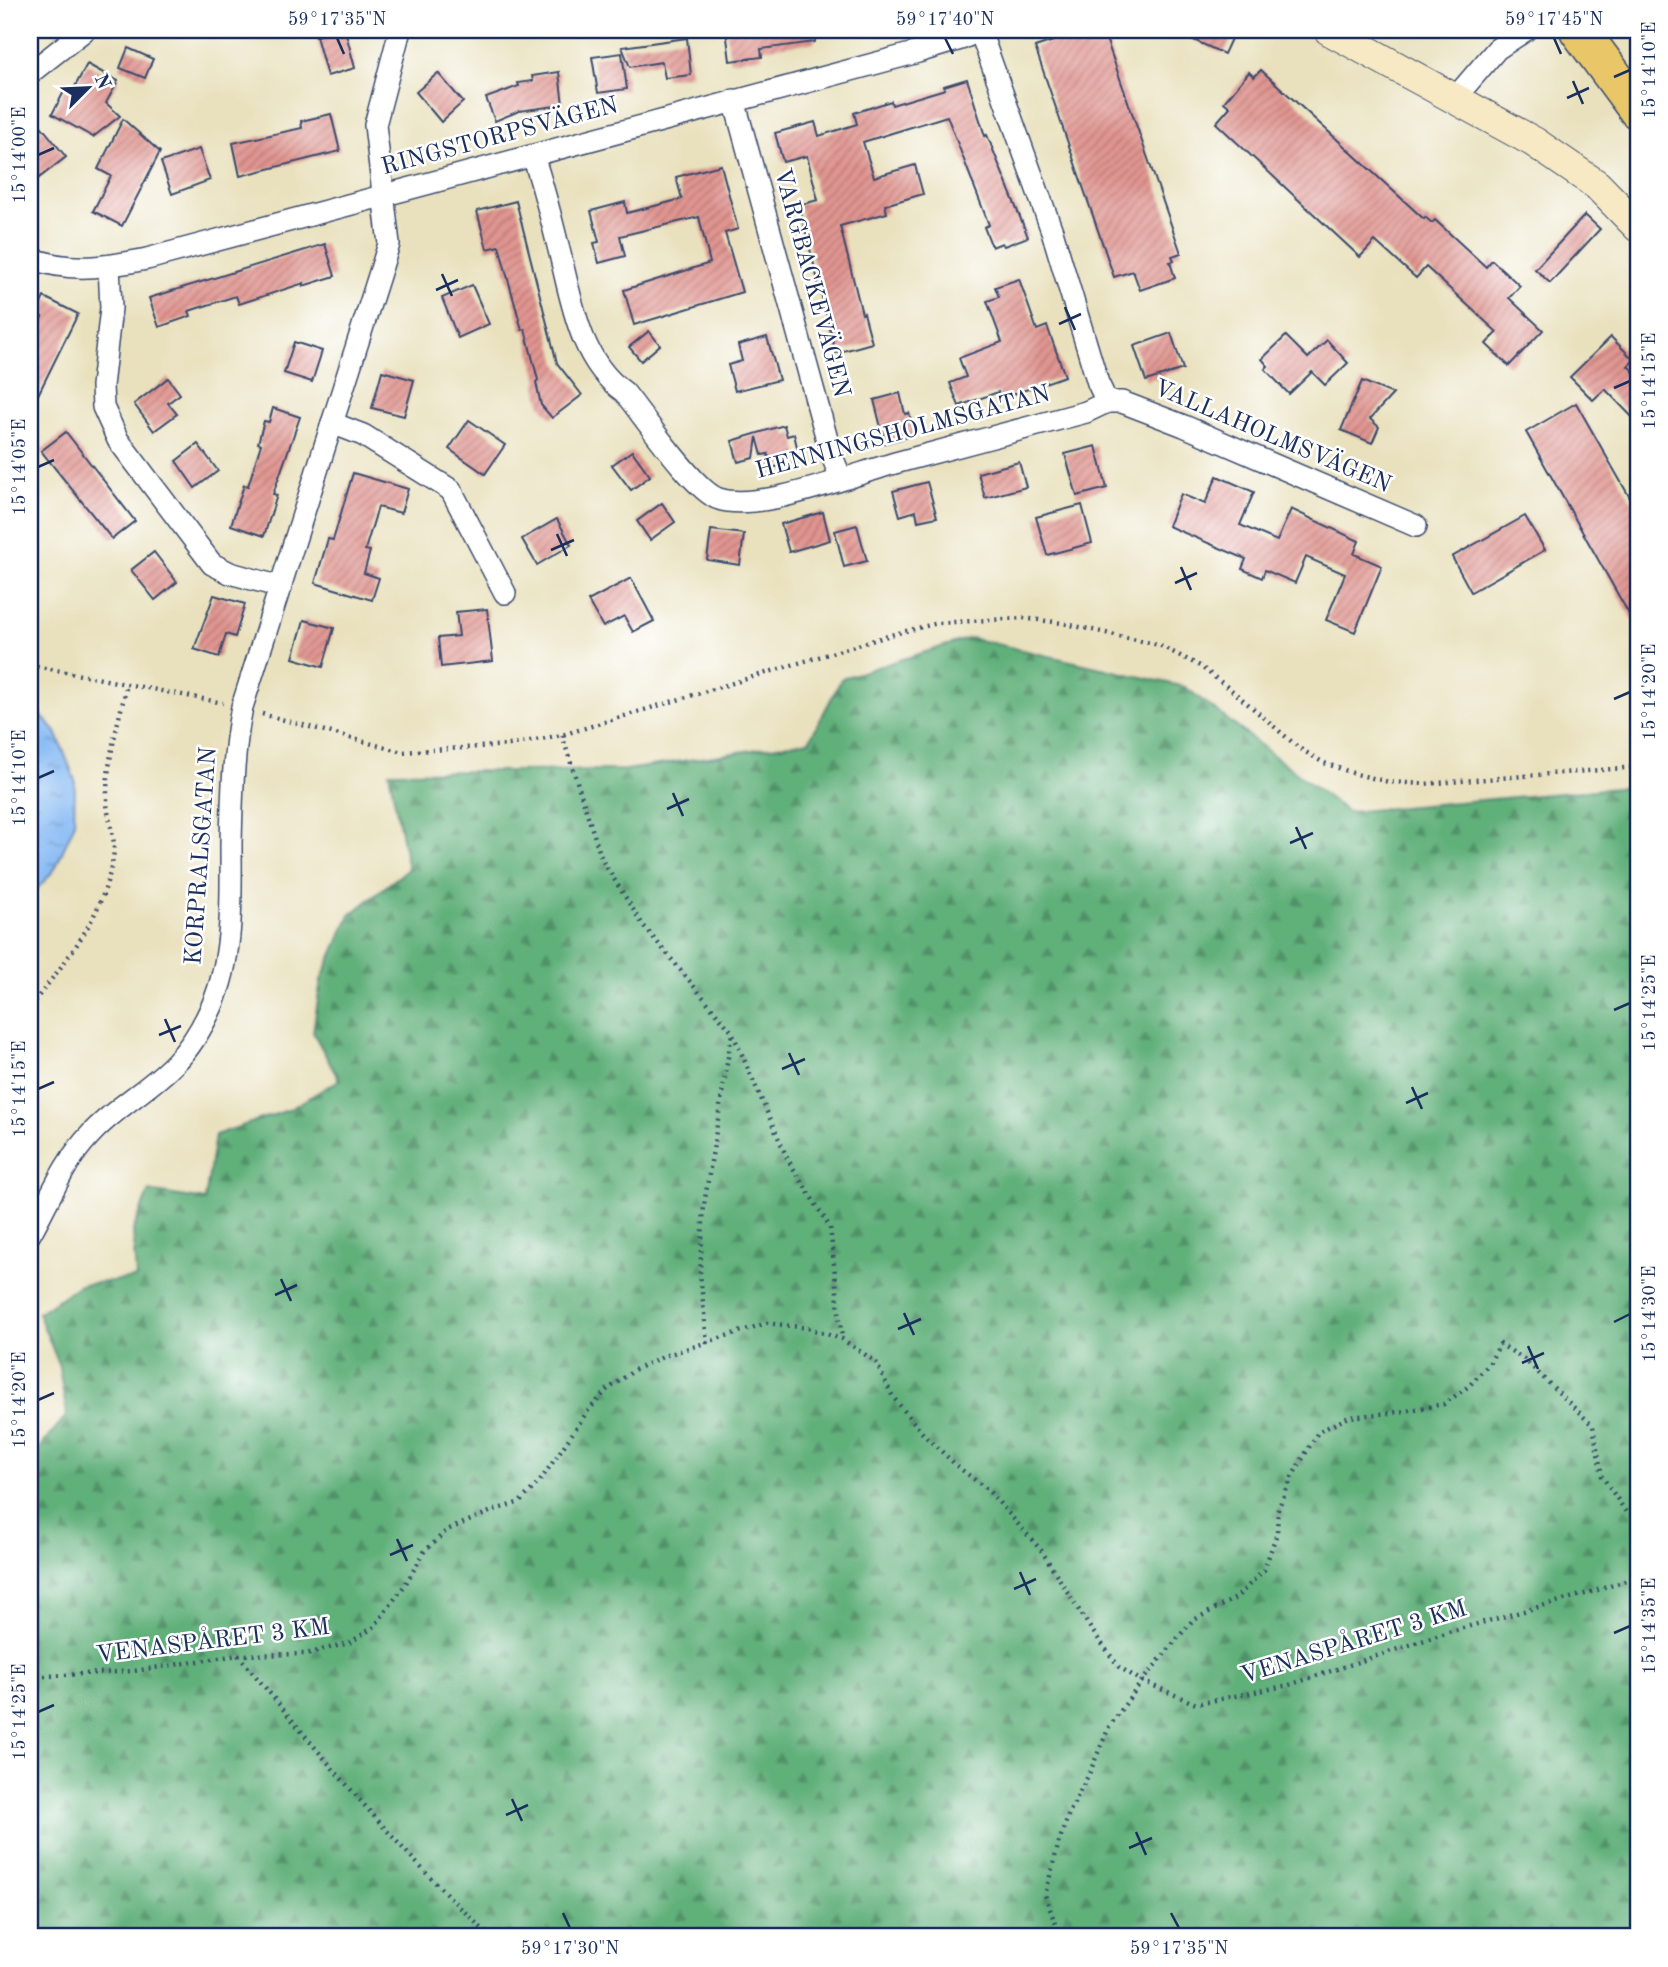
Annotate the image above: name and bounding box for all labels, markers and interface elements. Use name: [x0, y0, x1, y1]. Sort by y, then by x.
text: 59°17'35"N: [288, 11, 386, 29]
text: 59°17'40"N: [896, 11, 994, 29]
text: 59°17'45"N: [1505, 11, 1603, 29]
text: 15°14'10"E: [1641, 22, 1659, 118]
north arrow: [52, 52, 122, 122]
text: N: [90, 72, 113, 93]
street label: RINGSTORPSVÄGEN: [378, 91, 621, 180]
text: 15°14'00"E: [11, 107, 29, 203]
street label: VARGBACKEVÄGEN: [769, 165, 856, 400]
text: 15°14'15"E: [1641, 333, 1659, 429]
street label: VALLAHOLMSVÄGEN: [1150, 373, 1395, 498]
street label: HENNINGSHOLMSGATAN: [753, 382, 1053, 484]
text: 15°14'05"E: [11, 419, 29, 515]
text: 15°14'20"E: [1641, 644, 1659, 740]
text: 15°14'10"E: [11, 730, 29, 826]
street label: KORPRALSGATAN: [182, 746, 222, 966]
text: 15°14'25"E: [1641, 955, 1659, 1051]
text: 15°14'15"E: [11, 1041, 29, 1137]
text: 15°14'30"E: [1641, 1266, 1659, 1362]
text: 15°14'20"E: [11, 1352, 29, 1448]
text: 15°14'35"E: [1641, 1578, 1659, 1674]
street label: VENASPÅRET 3 KM: [1236, 1592, 1470, 1689]
street label: VENASPÅRET 3 KM: [94, 1611, 331, 1668]
text: 15°14'25"E: [11, 1664, 29, 1760]
text: 59°17'30"N: [521, 1940, 619, 1958]
text: 59°17'35"N: [1130, 1940, 1228, 1958]

